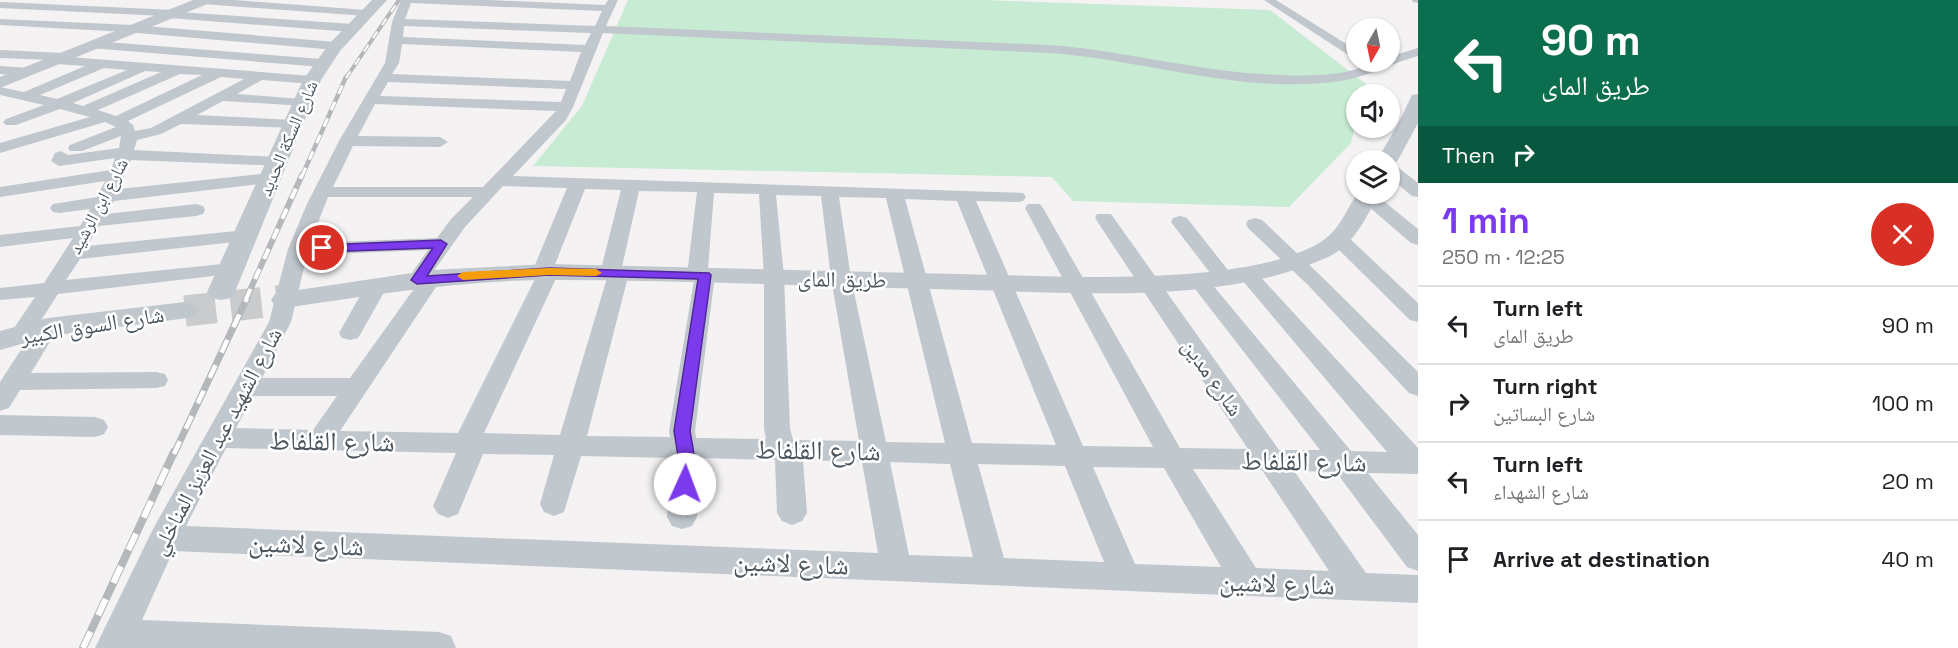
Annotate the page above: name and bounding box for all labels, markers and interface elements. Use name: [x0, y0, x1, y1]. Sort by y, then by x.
text: 90 m: [1541, 14, 1641, 67]
north arrow: [1346, 18, 1400, 72]
map controls: [1346, 18, 1400, 204]
icon: left: [1442, 24, 1520, 102]
text: طريق الماى: [1541, 68, 1650, 103]
street label: شارع السكة الحديد: [253, 77, 323, 199]
button: sound: [1346, 84, 1400, 138]
icon: right: [1507, 138, 1540, 171]
text: Then: [1442, 141, 1495, 169]
button: layers: [1346, 150, 1400, 204]
street label: شارع ابن الرشيد: [63, 154, 133, 258]
text: 1 min: [1442, 198, 1530, 244]
button: close: [1871, 203, 1934, 266]
pin: [296, 222, 347, 273]
icon: arrive: [305, 231, 338, 264]
text: 250 m · 12:25: [1442, 244, 1565, 270]
street label: طريق الماى: [797, 264, 887, 294]
text: Turn left: [1493, 294, 1583, 322]
street label: شارع السوق الكبير: [17, 300, 166, 350]
icon: left: [1442, 309, 1475, 342]
text: 90 m: [1882, 311, 1934, 339]
street label: شارع الشهيد عبد العزيز المناخلي: [144, 323, 291, 561]
text: طريق الماى: [1493, 323, 1574, 349]
street label: شارع مدين: [1176, 333, 1250, 421]
text: Turn right: [1493, 372, 1598, 400]
icon: right: [1442, 387, 1475, 420]
text: 100 m: [1872, 389, 1934, 417]
text: شارع البساتين: [1493, 401, 1595, 427]
street label: شارع القلفاط: [269, 422, 395, 460]
street label: شارع القلفاط: [755, 431, 881, 469]
street label: شارع القلفاط: [1241, 442, 1367, 480]
text: Turn left: [1493, 450, 1583, 478]
position arrow: [653, 452, 717, 516]
icon: left: [1442, 465, 1475, 498]
text: 20 m: [1882, 467, 1934, 495]
text: شارع الشهداء: [1493, 479, 1589, 505]
street label: شارع لاشين: [248, 524, 364, 564]
street label: شارع لاشين: [733, 543, 849, 583]
icon: arrive: [1442, 543, 1475, 576]
text: Arrive at destination: [1493, 545, 1710, 573]
text: 40 m: [1882, 545, 1934, 573]
street label: شارع لاشين: [1219, 563, 1335, 603]

